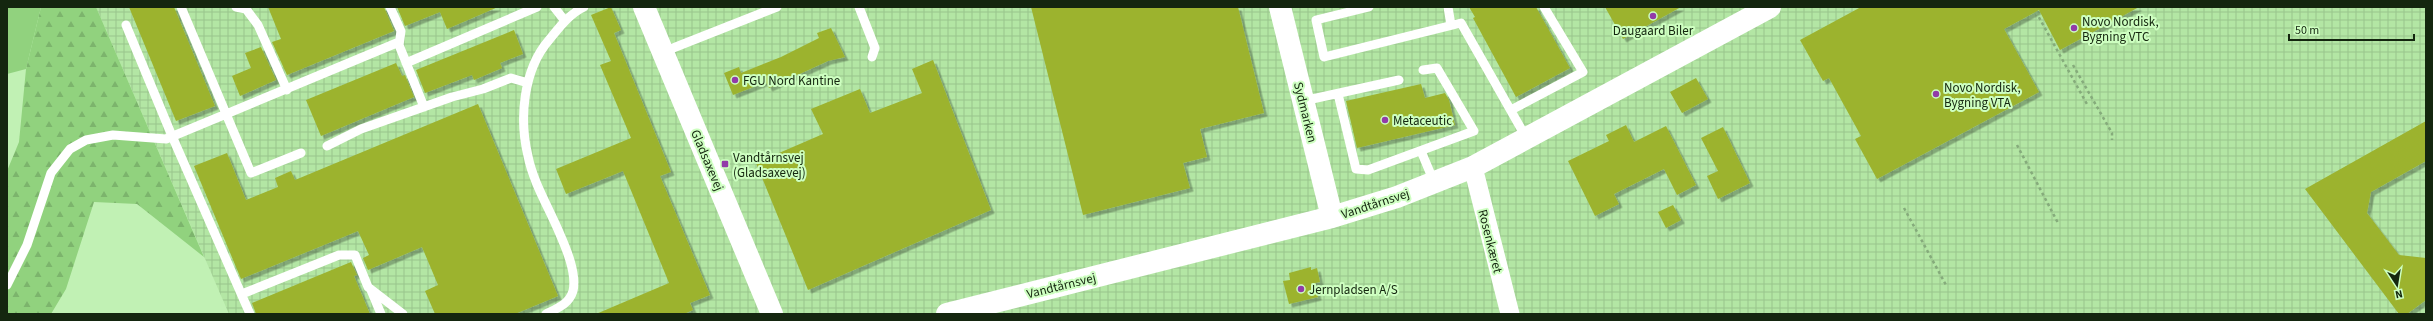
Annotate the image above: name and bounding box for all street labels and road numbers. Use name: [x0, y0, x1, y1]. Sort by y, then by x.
street label: Sydmarken: [1289, 80, 1321, 144]
street label: Gladsaxevej: [686, 127, 728, 194]
street label: Vandtårnsvej: [1339, 184, 1412, 223]
street label: Rosenkæret: [1473, 208, 1507, 275]
street label: Vandtårnsvej: [1025, 269, 1098, 303]

